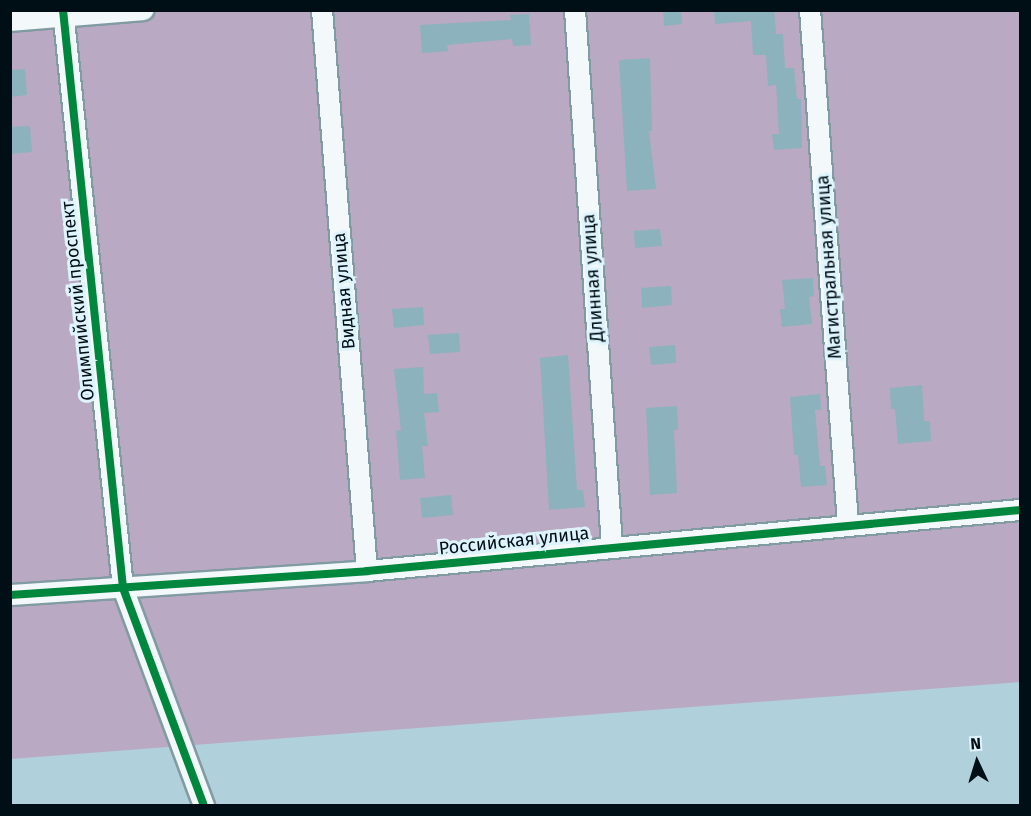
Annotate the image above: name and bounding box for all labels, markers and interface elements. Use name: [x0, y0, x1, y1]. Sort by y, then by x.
street label: Магистральная улица: [812, 174, 846, 360]
street label: Олимпийский проспект: [57, 200, 99, 402]
street label: Длинная улица: [578, 213, 608, 343]
street label: Видная улица: [328, 232, 360, 350]
street label: Российская улица: [438, 522, 590, 560]
north arrow: [947, 732, 1007, 792]
text: N: [970, 734, 982, 753]

